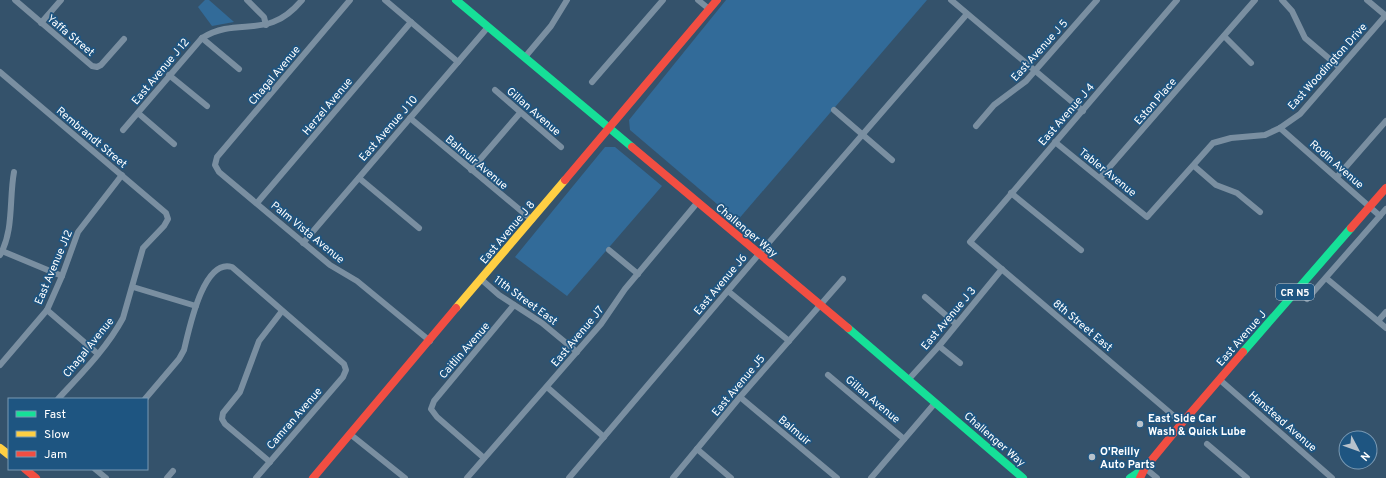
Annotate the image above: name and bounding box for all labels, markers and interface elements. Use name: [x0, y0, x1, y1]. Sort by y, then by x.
street label: Yaffa Street: [44, 12, 97, 60]
street label: East Avenue J 5: [1008, 17, 1071, 85]
street label: East Woodington Drive: [1285, 20, 1370, 113]
street label: East Avenue J 12: [129, 36, 193, 108]
street label: Chagal Avenue: [246, 43, 304, 108]
street label: Herzel Avenue: [300, 75, 356, 138]
street label: Eston Place: [1132, 75, 1180, 128]
street label: East Avenue J 4: [1036, 80, 1098, 149]
street label: Gillan Avenue: [503, 84, 563, 139]
street label: East Avenue J 10: [356, 93, 421, 164]
street label: Rembrandt Street: [53, 104, 130, 171]
street label: Balmuir Avenue: [442, 132, 511, 193]
street label: Rodin Avenue: [1306, 137, 1366, 192]
street label: Tabler Avenue: [1076, 145, 1139, 200]
street label: East Avenue J 8: [477, 198, 538, 267]
street label: Palm Vista Avenue: [268, 199, 347, 267]
street label: Challenger Way: [712, 201, 780, 261]
street label: East Avenue J12: [32, 228, 76, 307]
street label: East Avenue J6: [691, 251, 750, 318]
street label: 11th Street East: [491, 273, 560, 329]
street label: East Avenue J 3: [918, 284, 979, 353]
road number: CR N5: [1276, 284, 1314, 300]
street label: 8th Street East: [1050, 297, 1115, 355]
street label: East Avenue J7: [548, 303, 607, 370]
street label: East Avenue J: [1214, 308, 1270, 369]
street label: Chagal Avenue: [60, 315, 117, 380]
street label: Caitlin Avenue: [436, 319, 493, 382]
street label: East Avenue J5: [709, 352, 769, 419]
street label: Gillan Avenue: [842, 373, 903, 427]
street label: Camran Avenue: [264, 385, 326, 453]
street label: Hanstead Avenue: [1245, 388, 1319, 455]
legend: [8, 398, 148, 470]
text: Fast: [44, 407, 66, 423]
street label: Challenger Way: [961, 409, 1028, 470]
place label: East Side Car Wash & Quick Lube: [1148, 412, 1246, 439]
street label: Balmuir: [775, 413, 814, 449]
marker: East Side Car Wash & Quick Lube: [1135, 419, 1145, 429]
text: Slow: [44, 427, 70, 443]
north arrow: [1338, 430, 1378, 470]
place label: O'Reilly Auto Parts: [1100, 445, 1155, 472]
text: Jam: [44, 447, 67, 463]
text: N: [1357, 448, 1373, 463]
marker: O'Reilly Auto Parts: [1087, 452, 1097, 462]

